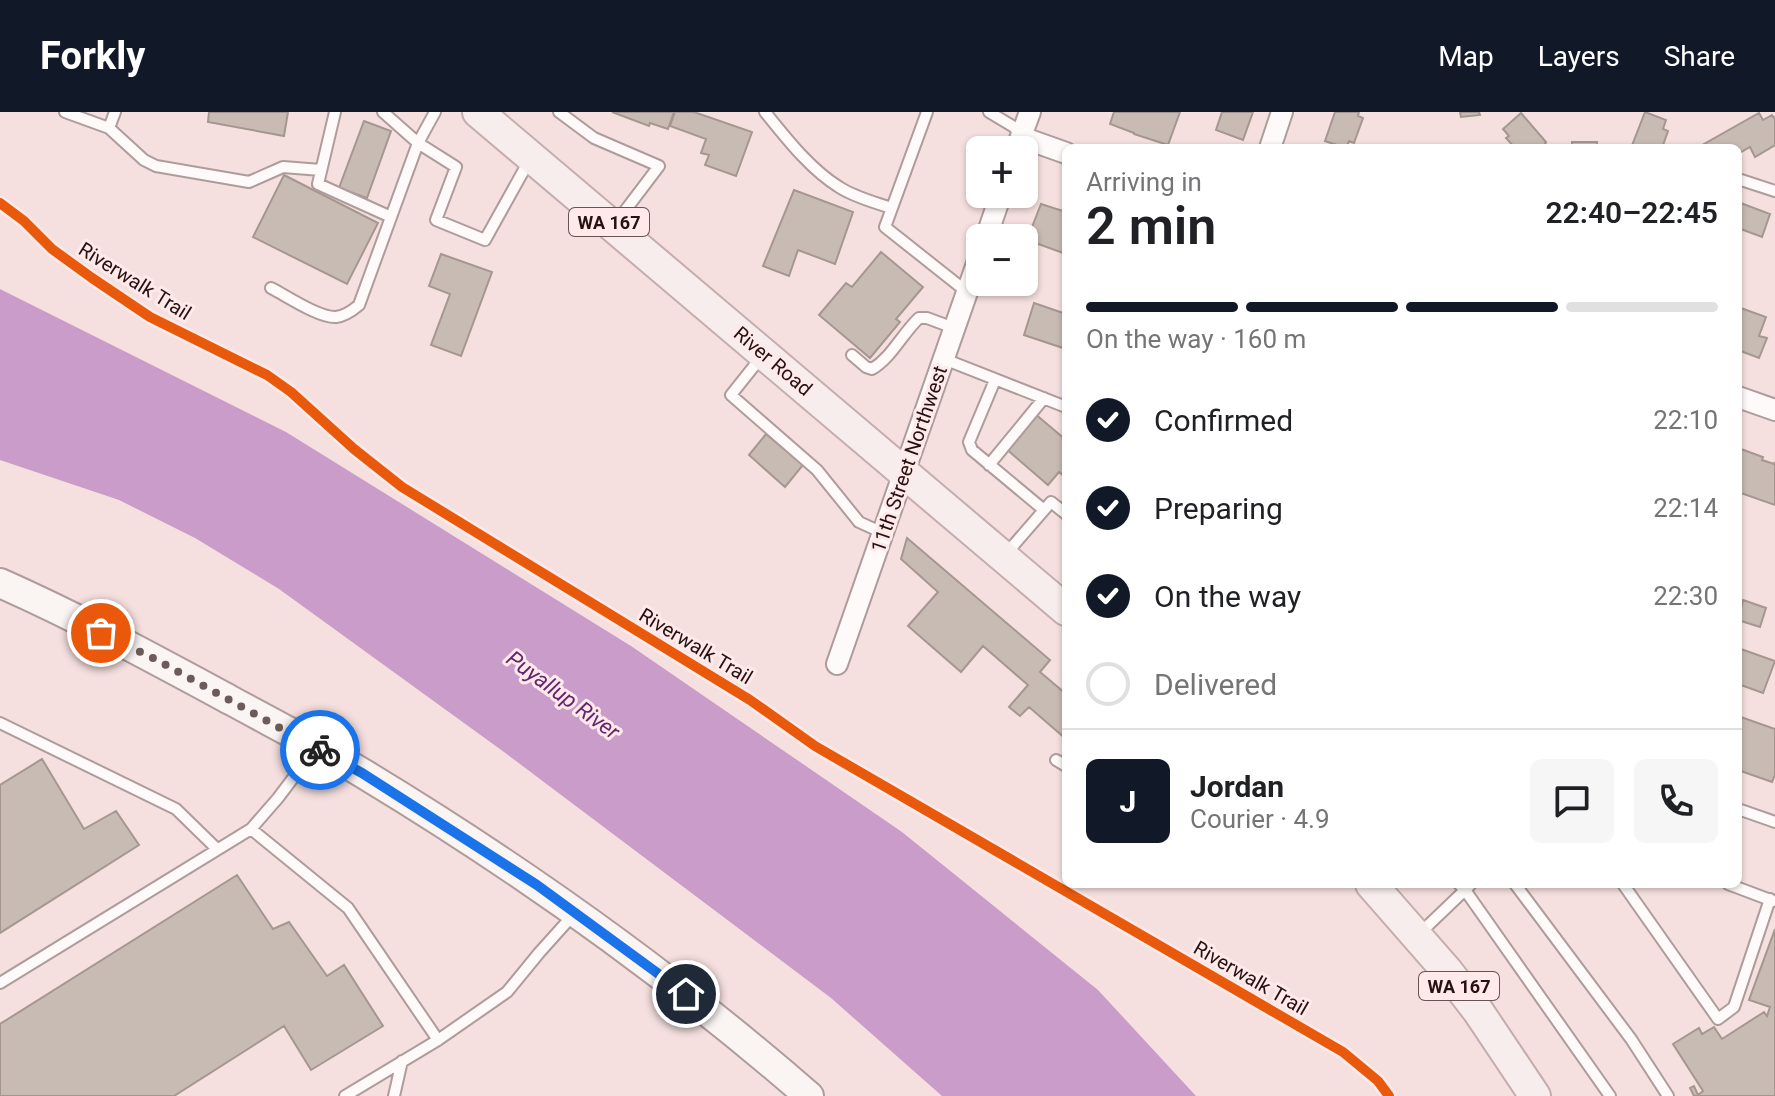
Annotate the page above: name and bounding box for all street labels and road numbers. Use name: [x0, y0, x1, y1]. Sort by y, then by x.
road number: WA 167: [569, 208, 649, 236]
street label: Riverwalk Trail: [74, 237, 196, 325]
street label: River Road: [729, 321, 817, 401]
street label: 11th Street Northwest: [866, 363, 952, 555]
street label: Riverwalk Trail: [635, 603, 757, 689]
street label: Riverwalk Trail: [1190, 936, 1312, 1020]
road number: WA 167: [1419, 972, 1499, 1000]

